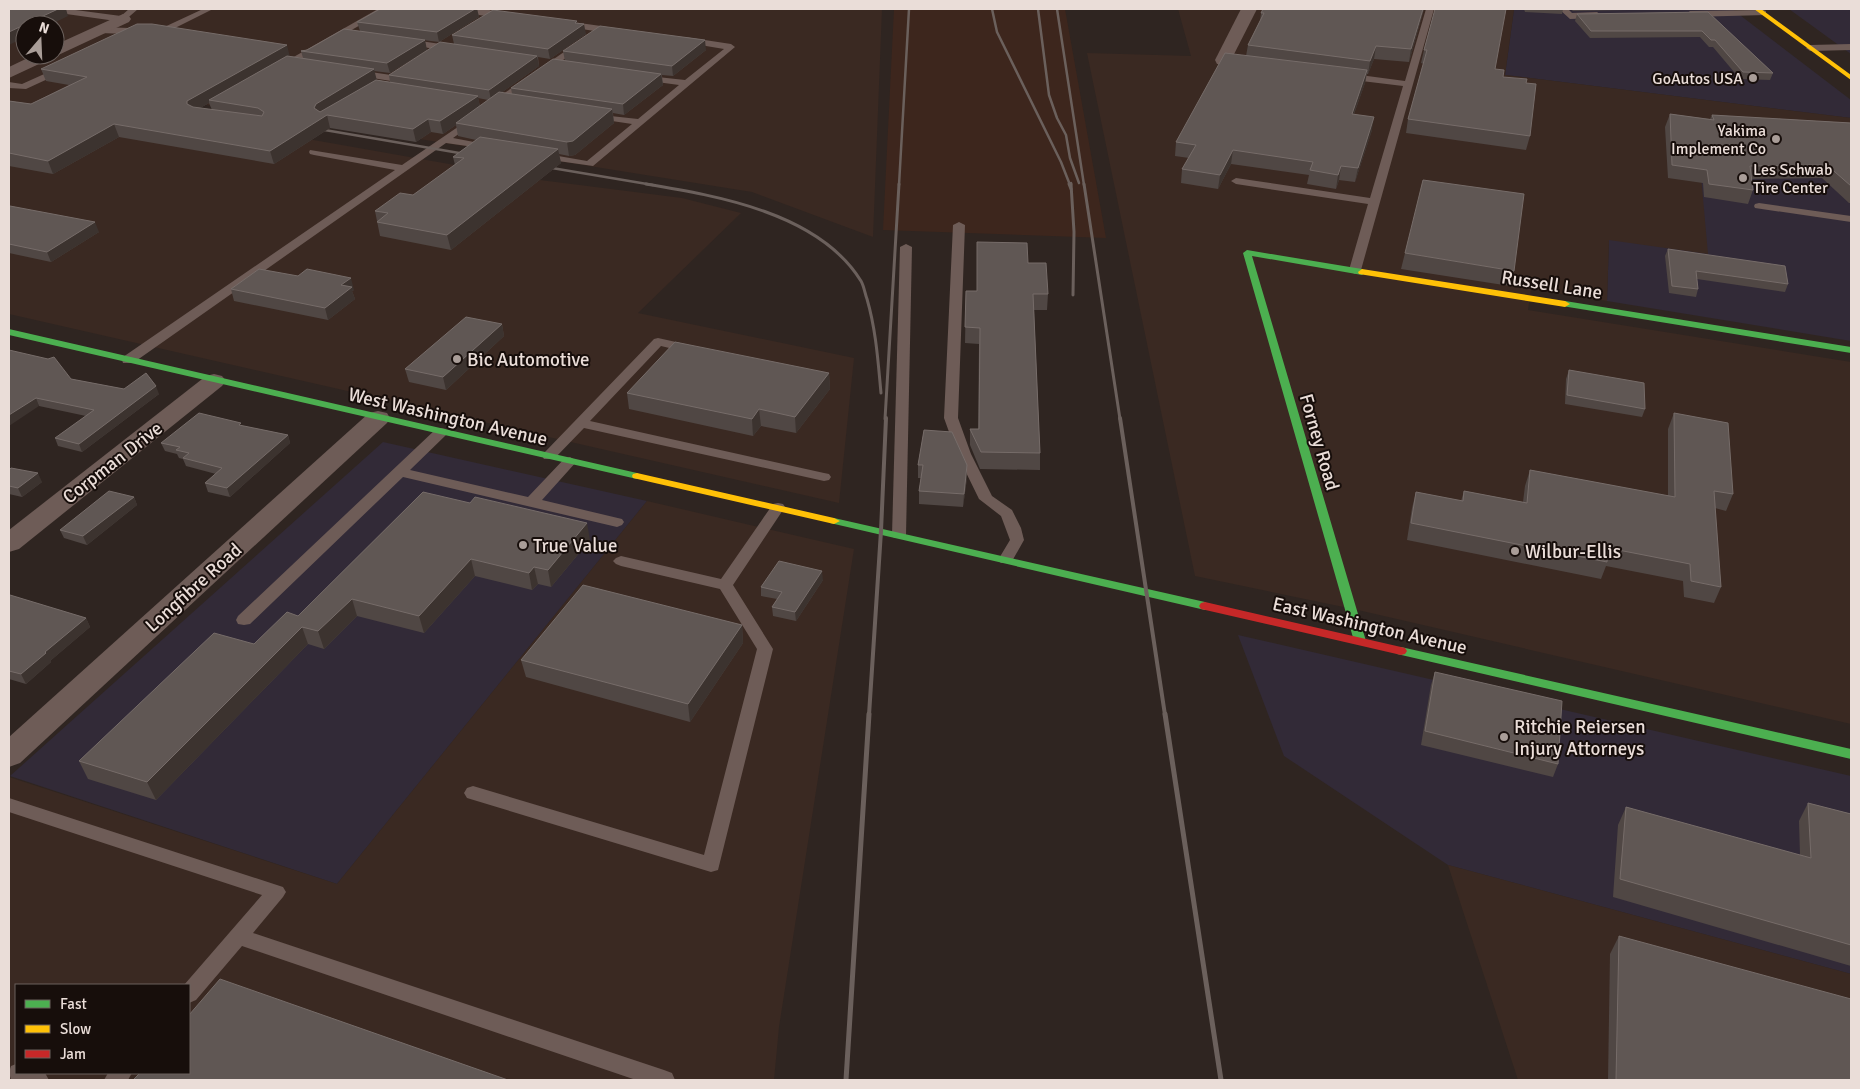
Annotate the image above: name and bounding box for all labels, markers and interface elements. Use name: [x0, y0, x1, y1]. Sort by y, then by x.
north arrow: [15, 15, 65, 65]
text: N: [37, 19, 51, 38]
place label: GoAutos USA: [1652, 69, 1743, 89]
marker: GoAutos USA: [1747, 72, 1759, 84]
place label: Yakima Implement Co: [1671, 121, 1766, 159]
marker: Yakima Implement Co: [1770, 133, 1782, 145]
place label: Les Schwab Tire Center: [1753, 160, 1832, 198]
marker: Les Schwab Tire Center: [1737, 172, 1749, 184]
street label: Russell Lane: [1500, 265, 1604, 305]
place label: Bic Automotive: [467, 348, 589, 372]
marker: Bic Automotive: [451, 353, 463, 365]
street label: West Washington Avenue: [346, 382, 550, 452]
street label: Forney Road: [1294, 391, 1344, 493]
street label: Corpman Drive: [58, 416, 167, 509]
place label: True Value: [533, 534, 617, 558]
street label: Longfibre Road: [140, 538, 247, 637]
marker: True Value: [517, 539, 529, 551]
place label: Wilbur-Ellis: [1525, 540, 1621, 564]
marker: Wilbur-Ellis: [1509, 545, 1521, 557]
street label: East Washington Avenue: [1270, 592, 1469, 660]
place label: Ritchie Reiersen Injury Attorneys: [1514, 715, 1646, 761]
marker: Ritchie Reiersen Injury Attorneys: [1498, 731, 1510, 743]
legend: [15, 984, 190, 1074]
text: Fast: [60, 995, 87, 1013]
text: Slow: [60, 1020, 91, 1038]
text: Jam: [60, 1045, 86, 1063]

